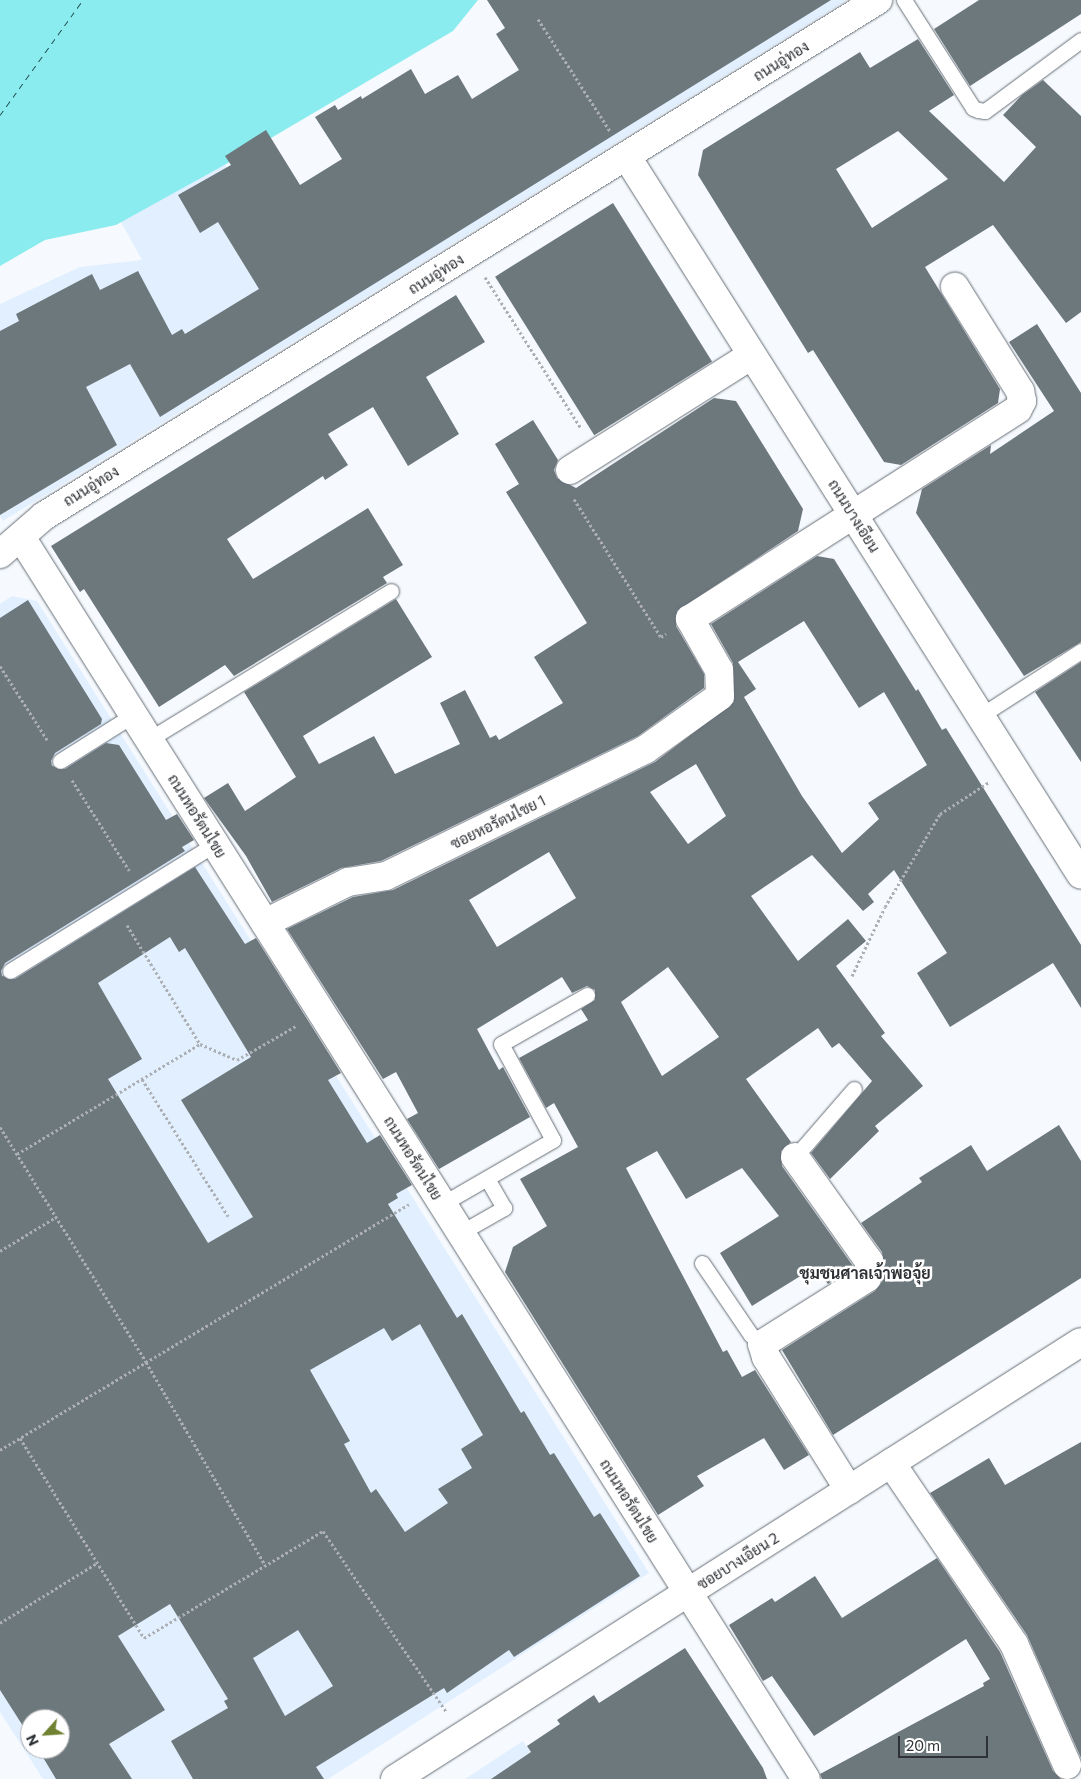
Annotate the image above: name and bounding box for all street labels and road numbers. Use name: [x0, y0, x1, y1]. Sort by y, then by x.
street label: ถนนอู่ทอง: [750, 37, 812, 85]
street label: ถนนอู่ทอง: [405, 250, 467, 298]
street label: ถนนอู่ทอง: [60, 462, 122, 510]
street label: ถนนบางเอียน: [824, 476, 884, 556]
street label: ถนนหอรัตนไชย: [164, 771, 230, 861]
street label: ซอยหอรัตนไชย 1: [447, 791, 549, 853]
street label: ถนนหอรัตนไชย: [380, 1113, 446, 1203]
street label: ถนนหอรัตนไชย: [596, 1456, 662, 1546]
street label: ซอยบางเอียน 2: [694, 1529, 782, 1593]

